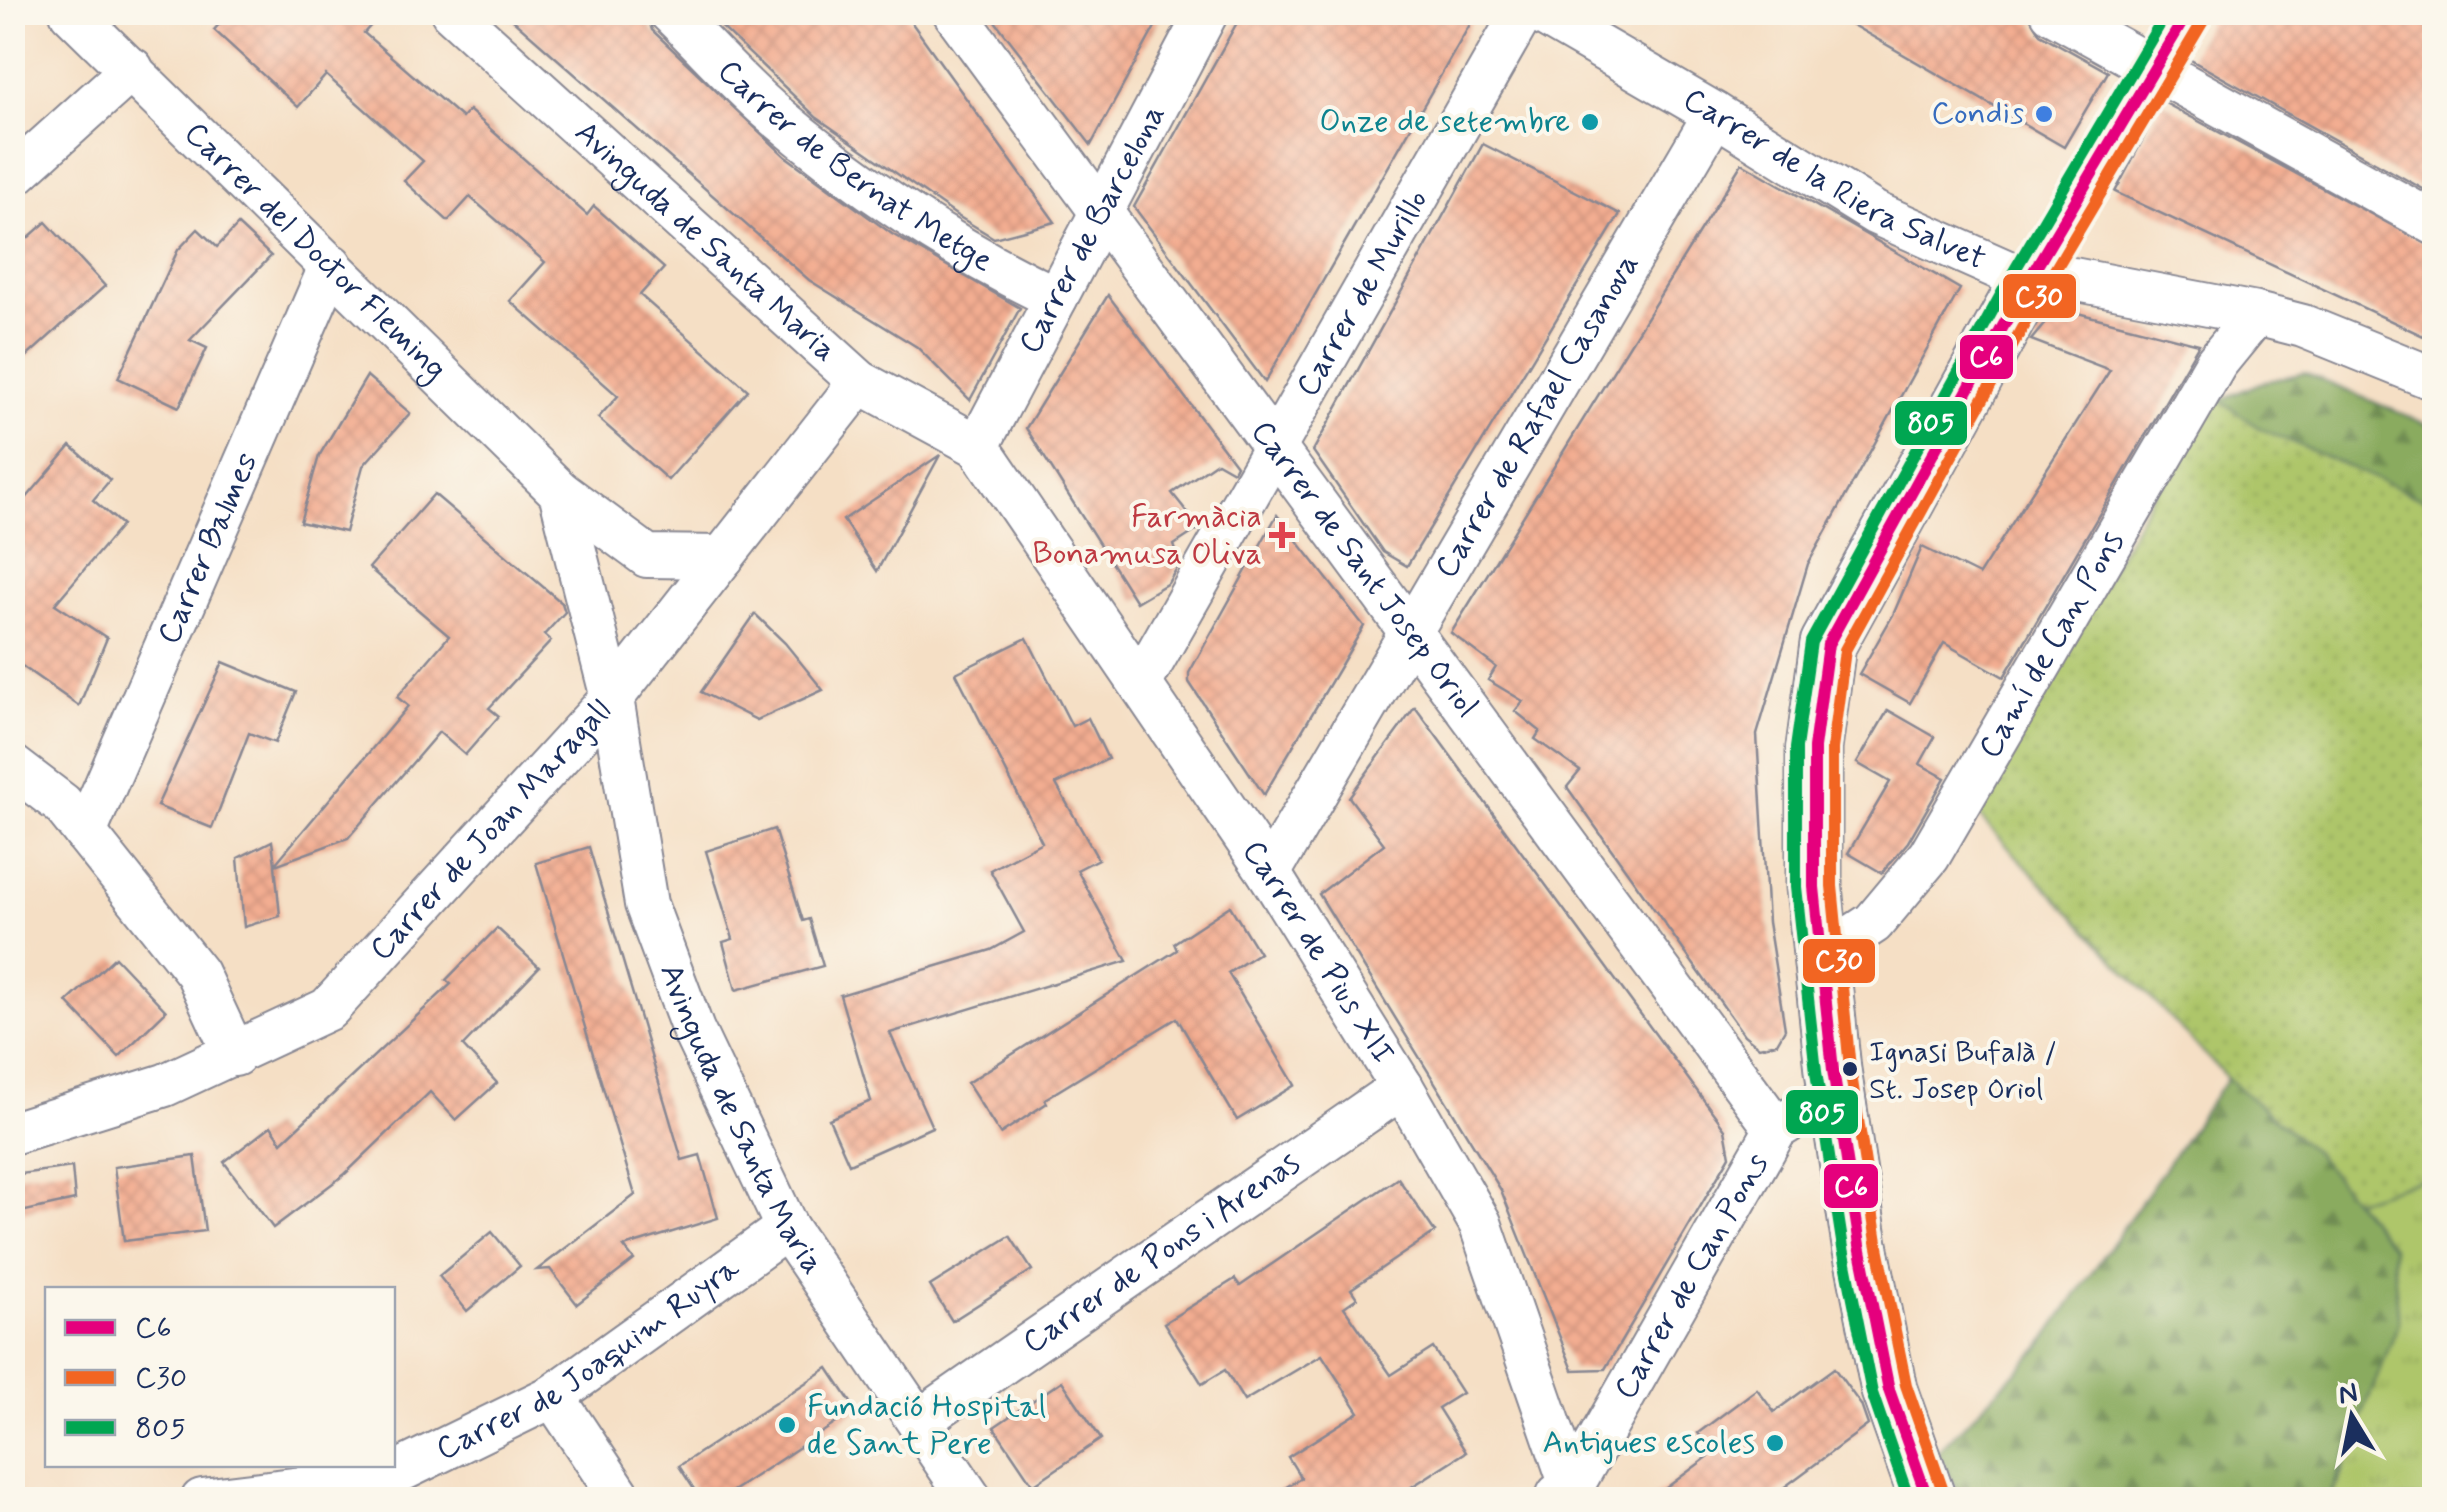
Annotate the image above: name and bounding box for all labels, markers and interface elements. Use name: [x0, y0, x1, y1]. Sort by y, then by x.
street label: Carrer de Bernat Metge: [708, 51, 1000, 282]
street label: Carrer de la Riera Salvet: [1675, 79, 1992, 280]
place label: Condis: [1931, 93, 2024, 135]
street label: Carrer de Barcelona: [1009, 98, 1175, 361]
place label: Onze de setembre: [1319, 101, 1570, 143]
marker: Condis: [2033, 103, 2055, 125]
marker: Onze de setembre: [1579, 111, 1601, 133]
street label: Avinguda de Santa Maria: [565, 112, 845, 371]
street label: Carrer del Doctor Fleming: [175, 113, 456, 391]
street label: Carrer de Murillo: [1287, 182, 1438, 404]
street label: Carrer de Rafael Casanova: [1426, 246, 1649, 586]
line badge: C30: [2001, 272, 2078, 320]
text: C30: [2015, 280, 2063, 317]
line badge: C6: [1958, 333, 2015, 381]
text: C6: [1969, 340, 2003, 377]
line badge: 805: [1893, 399, 1969, 447]
text: 805: [1907, 406, 1955, 443]
street label: Carrer de Sant Josep Oriol: [1241, 412, 1487, 726]
street label: Carrer Balmes: [148, 446, 268, 651]
place label: Farmàcia Bonamusa Oliva: [1032, 496, 1262, 575]
marker: Farmàcia Bonamusa Oliva: [1271, 524, 1293, 546]
street label: Camí de Can Pons: [1969, 524, 2134, 766]
street label: Carrer de Joan Maragall: [361, 691, 621, 970]
street label: Carrer de Pius XII: [1232, 832, 1404, 1072]
line badge: C30: [1801, 937, 1877, 985]
text: C30: [1815, 944, 1863, 981]
street label: Avinguda de Santa Maria: [649, 958, 833, 1283]
place label: Ignasi Bufalà / St. Josep Oriol: [1869, 1033, 2057, 1109]
marker: Ignasi Bufalà / St. Josep Oriol: [1840, 1059, 1860, 1079]
line badge: 805: [1784, 1088, 1860, 1136]
text: 805: [1798, 1096, 1846, 1133]
street label: Carrer de Pons i Arenas: [1015, 1143, 1309, 1364]
street label: Carrer de Can Pons: [1605, 1146, 1779, 1407]
line badge: C6: [1822, 1162, 1880, 1210]
text: C6: [1834, 1170, 1868, 1207]
street label: Carrer de Joaquim Ruyra: [429, 1247, 748, 1471]
legend: [45, 1287, 395, 1467]
text: C6: [135, 1309, 172, 1348]
text: C30: [135, 1359, 187, 1398]
north arrow: [2302, 1367, 2402, 1467]
text: N: [2336, 1375, 2360, 1415]
place label: Fundació Hospital de Sant Pere: [807, 1386, 1046, 1465]
text: 805: [135, 1409, 186, 1448]
marker: Fundació Hospital de Sant Pere: [776, 1414, 798, 1436]
place label: Antigues escoles: [1542, 1422, 1755, 1464]
marker: Antigues escoles: [1764, 1432, 1786, 1454]

